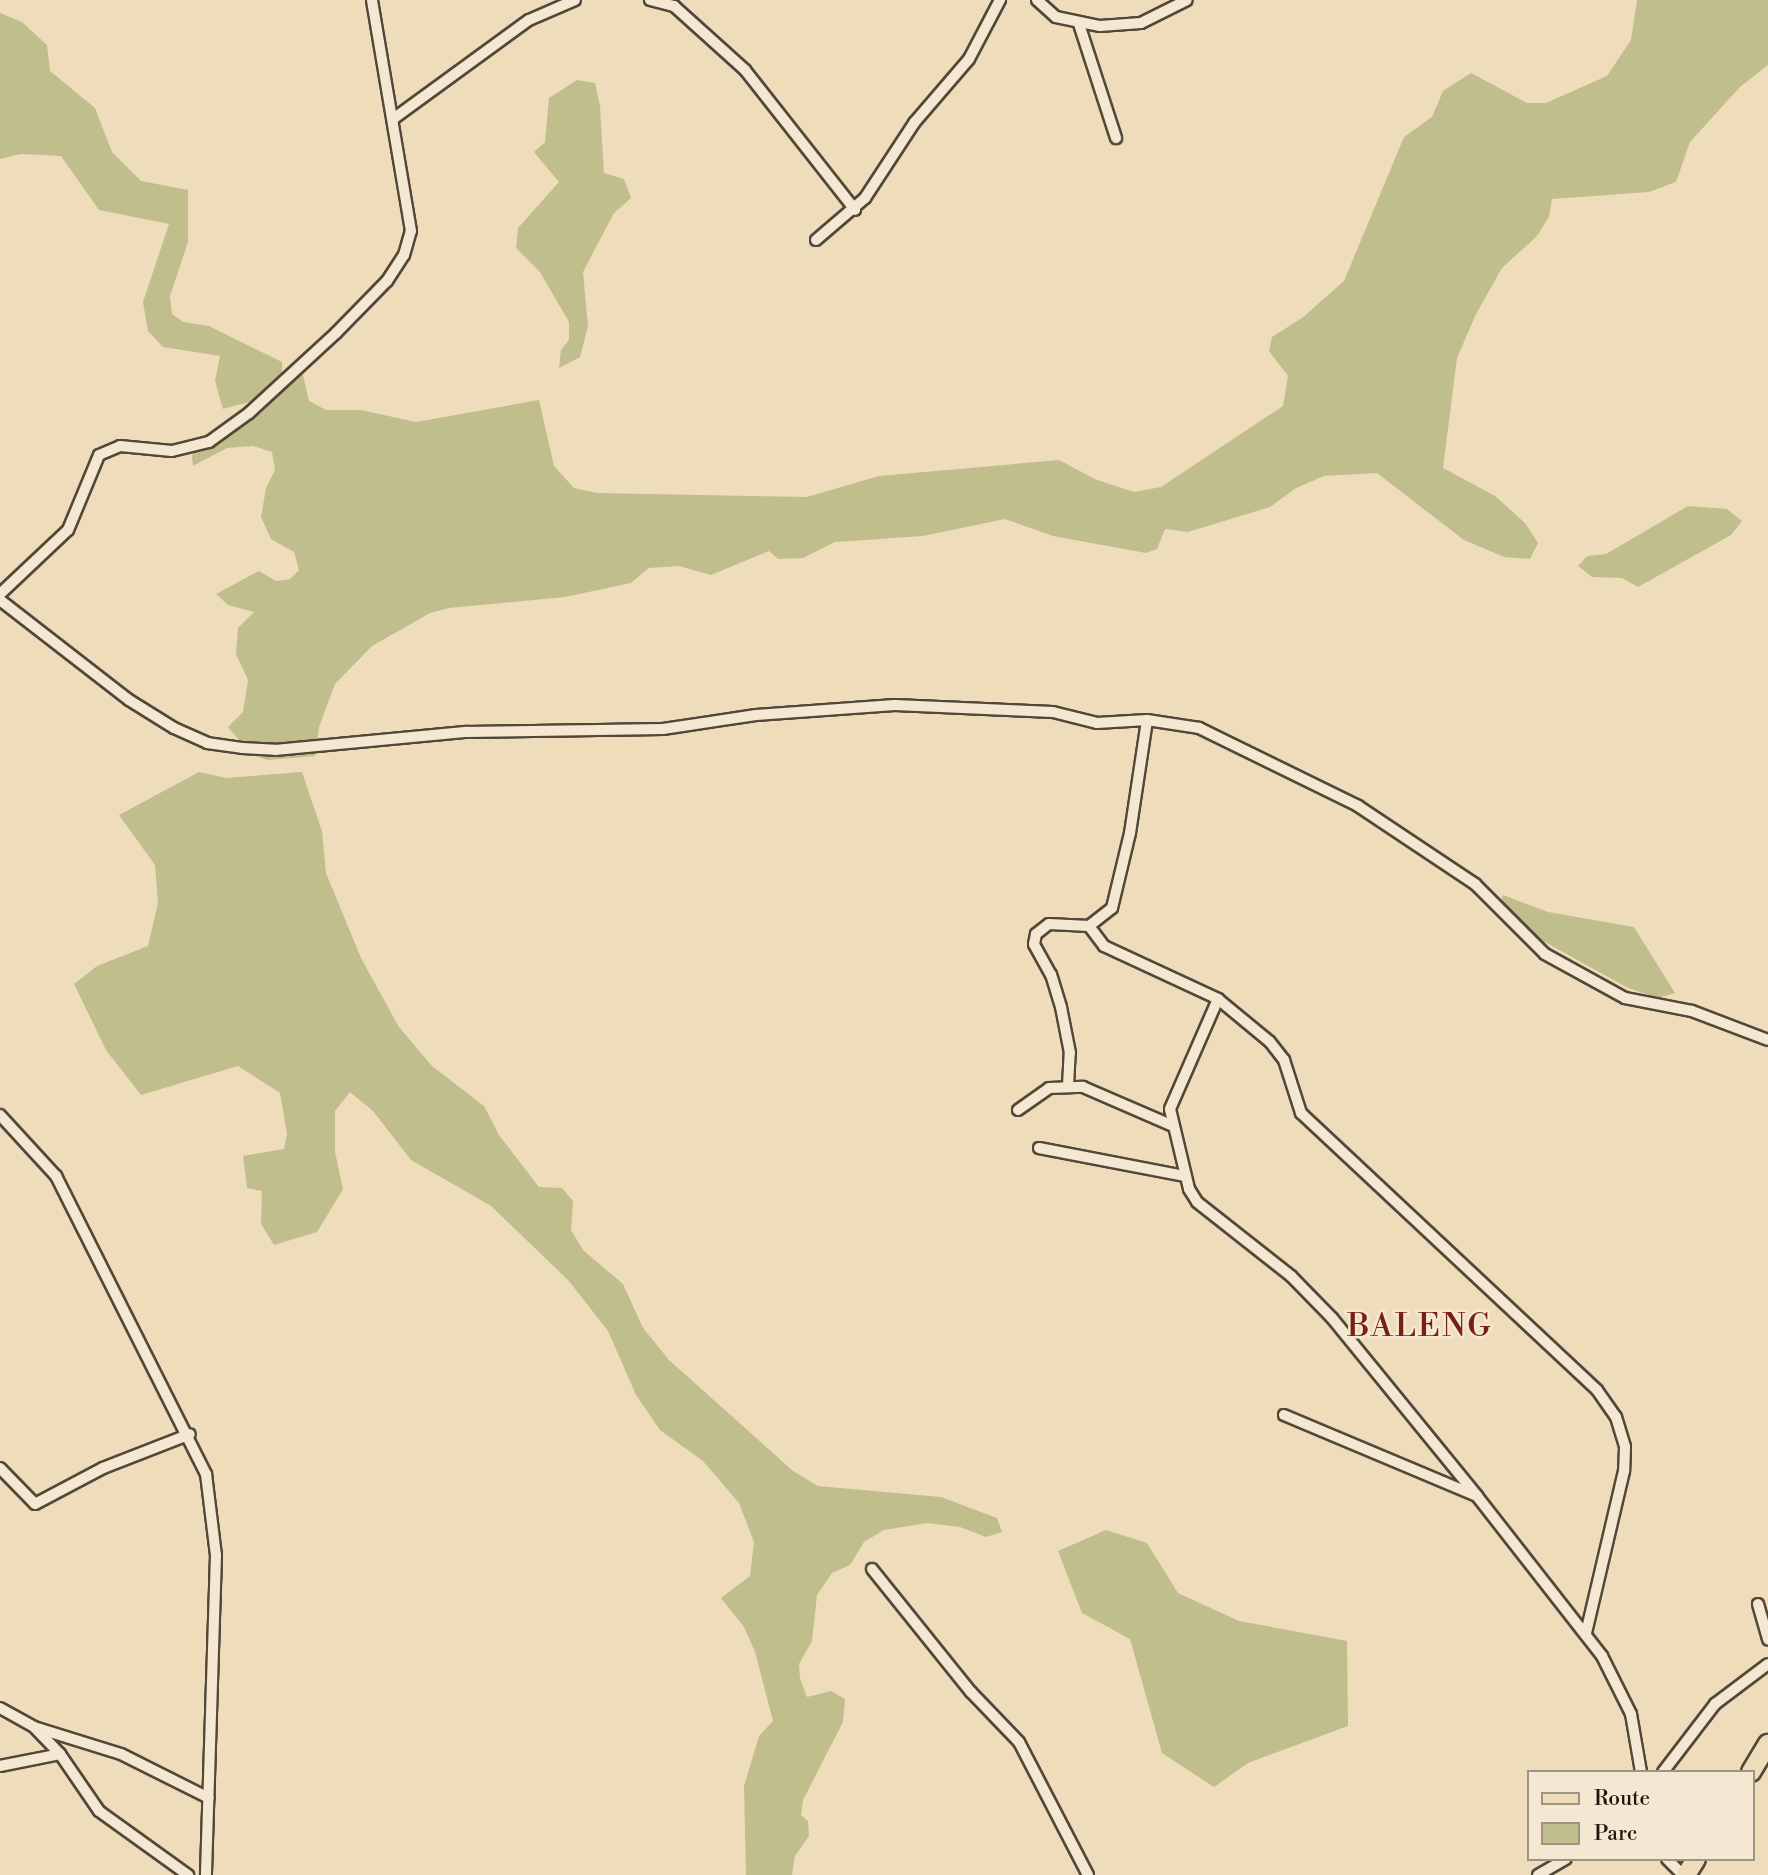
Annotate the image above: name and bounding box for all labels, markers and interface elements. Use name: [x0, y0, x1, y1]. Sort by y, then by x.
district label: BALENG: [1348, 1307, 1492, 1345]
legend: [1526, 1770, 1754, 1861]
text: Route: [1594, 1786, 1650, 1812]
text: Parc: [1594, 1821, 1637, 1847]

